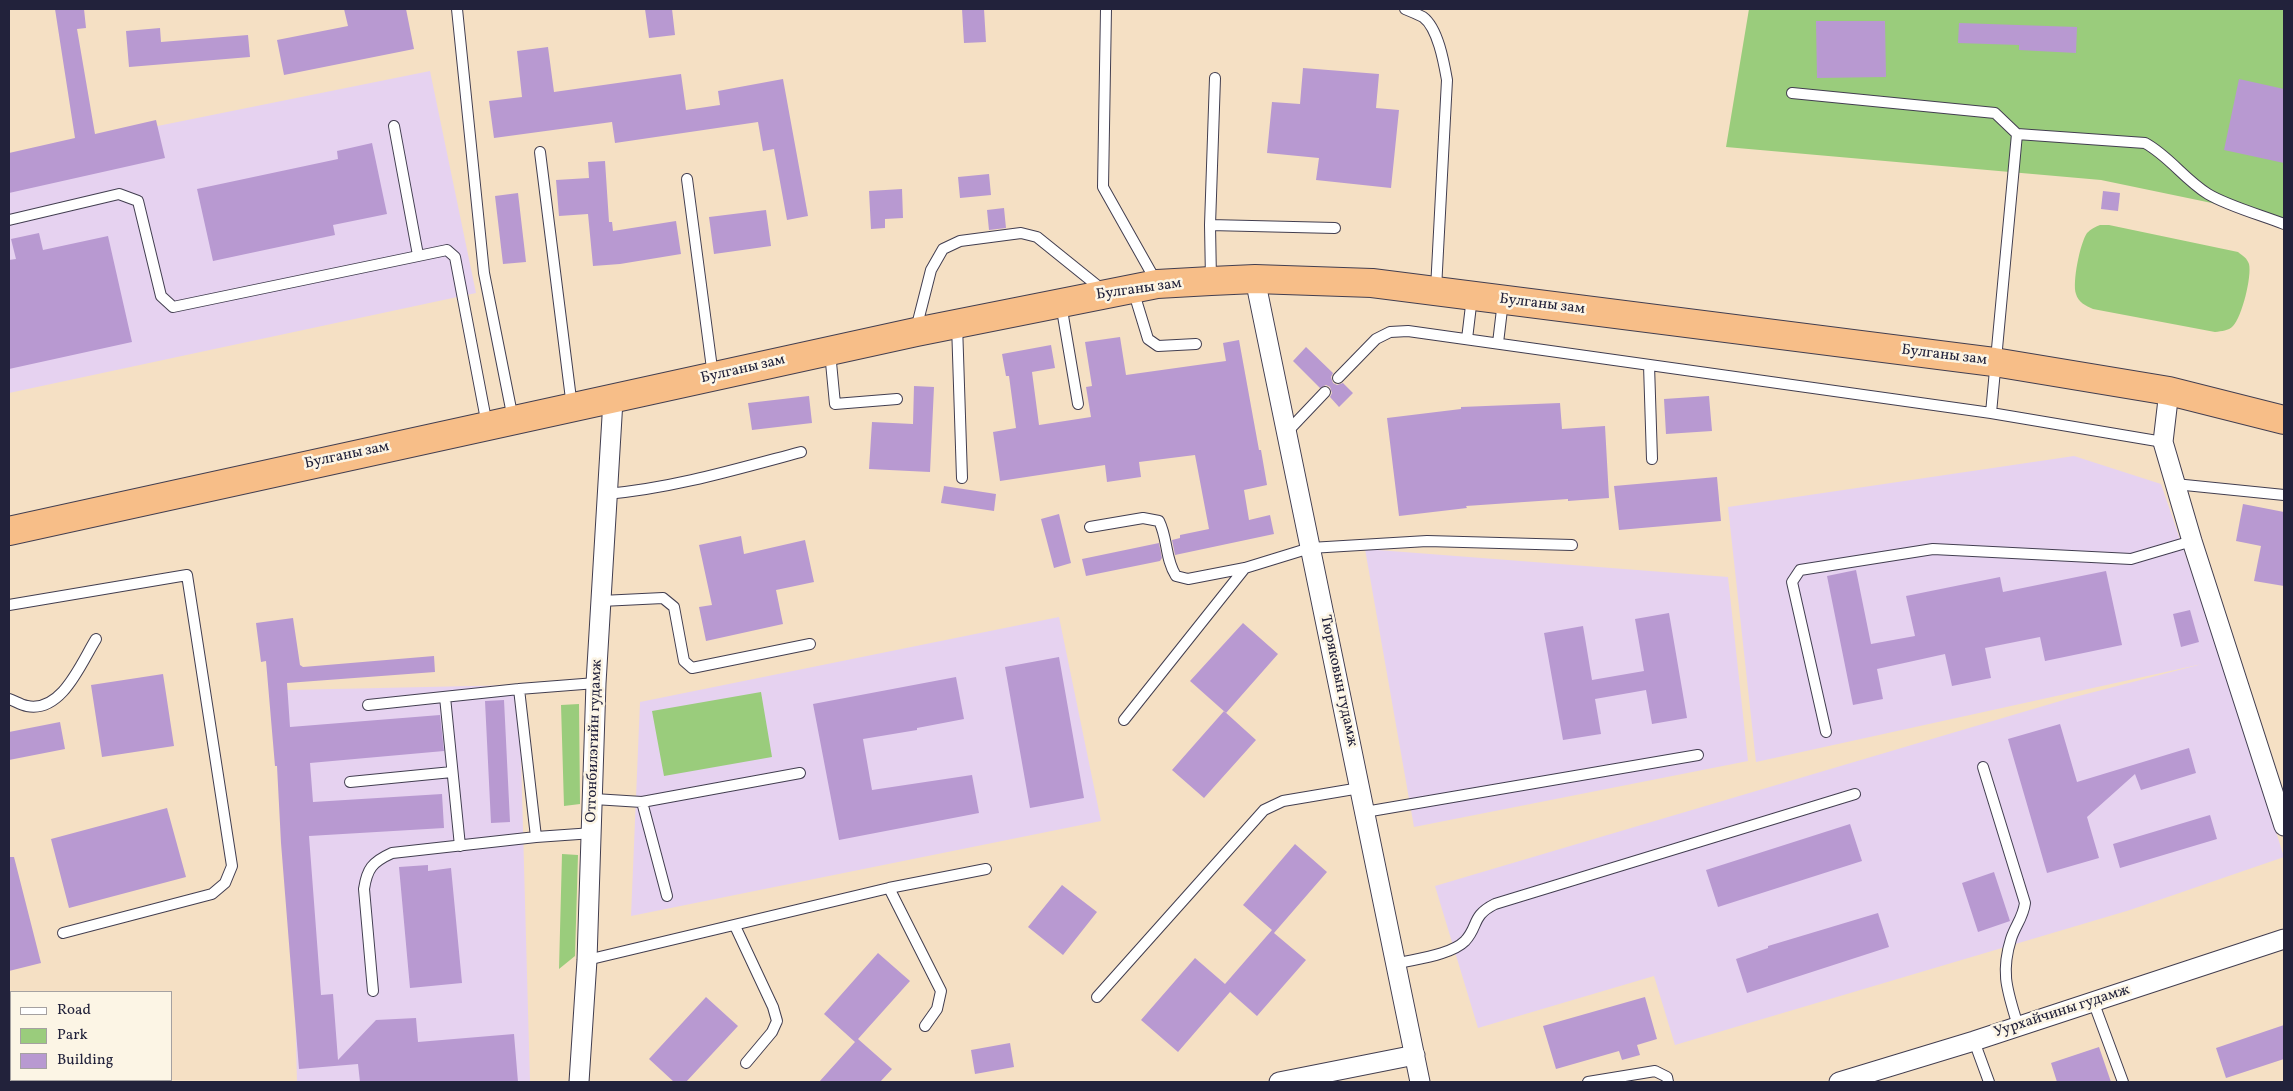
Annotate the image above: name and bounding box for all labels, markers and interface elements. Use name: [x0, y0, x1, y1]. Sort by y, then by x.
street label: Булганы зам: [1095, 275, 1183, 305]
street label: Булганы зам: [1498, 291, 1586, 319]
street label: Булганы зам: [1900, 342, 1988, 370]
street label: Булганы зам: [699, 352, 787, 388]
street label: Булганы зам: [303, 438, 391, 474]
street label: Тюряковын гудамж: [1315, 613, 1361, 749]
street label: Отгонбилэгийн гудамж: [583, 659, 607, 823]
street label: Уурхайчины гудамж: [1992, 982, 2132, 1042]
legend: [10, 991, 172, 1081]
text: Road: [57, 1000, 91, 1021]
text: Park: [57, 1025, 88, 1046]
text: Building: [57, 1050, 113, 1071]

